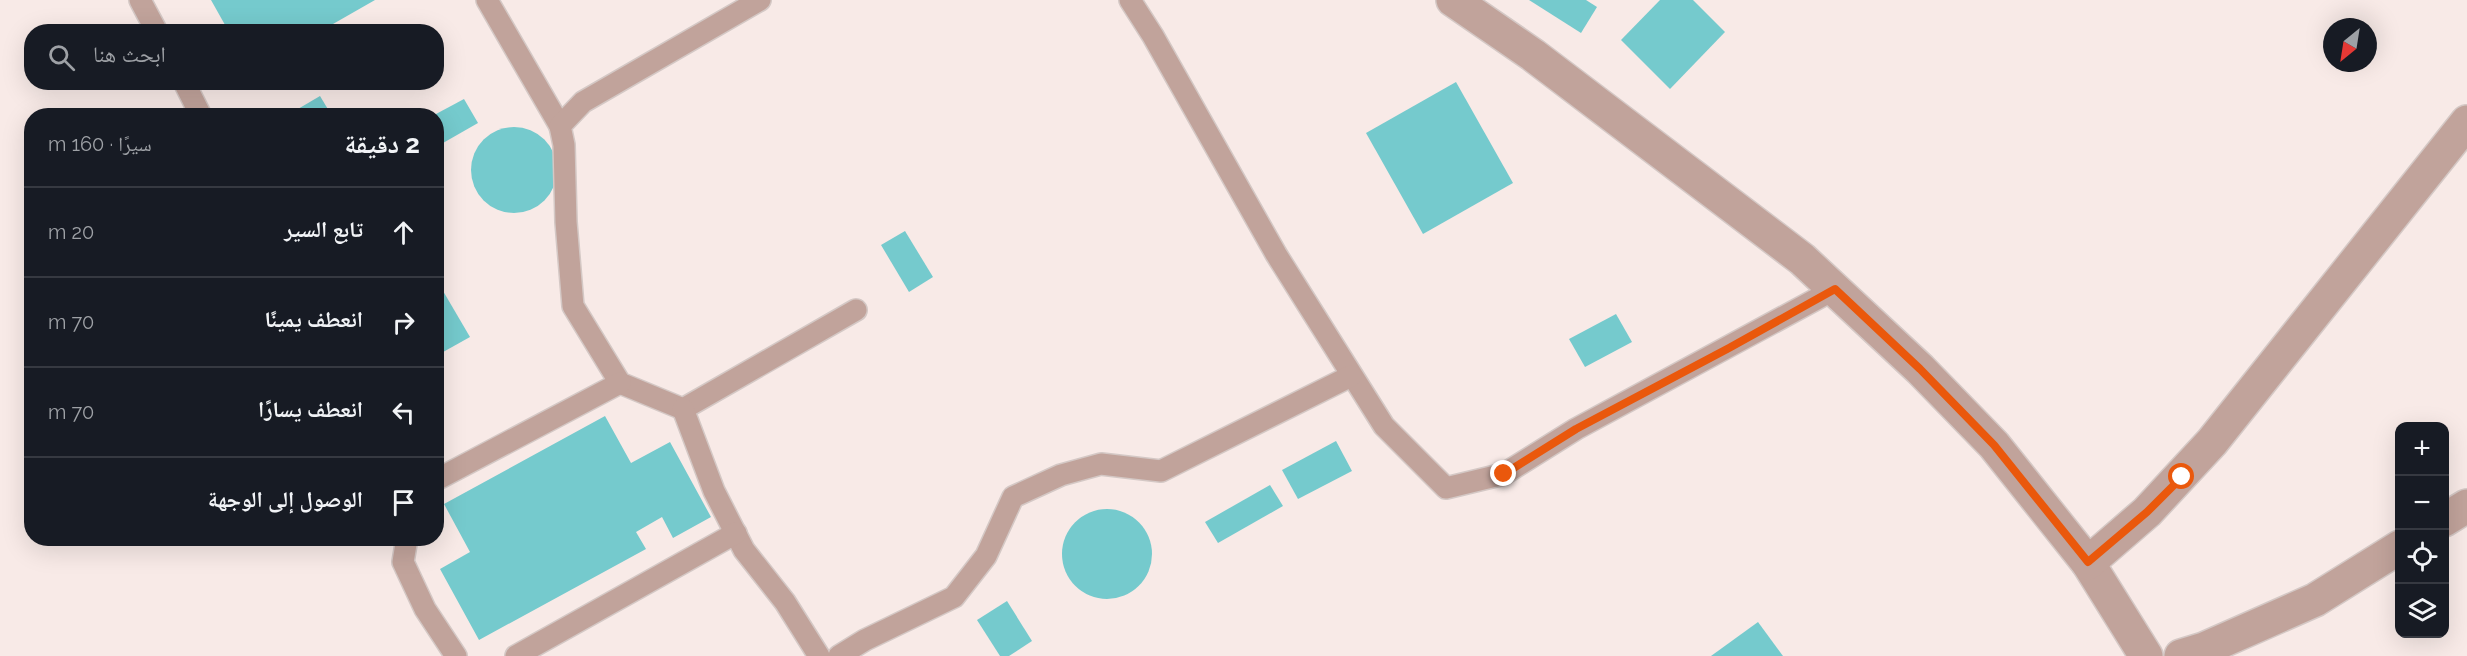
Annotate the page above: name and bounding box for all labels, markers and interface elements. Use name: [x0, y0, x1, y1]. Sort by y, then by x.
north arrow: [2323, 18, 2377, 72]
search box: [24, 24, 444, 90]
icon: search: [45, 41, 78, 74]
text: ابحث هنا: [93, 41, 166, 67]
text: 2 دقيقة: [344, 129, 420, 159]
text: سيرًا · 160 m: [48, 132, 152, 156]
text: تابع السير: [284, 216, 363, 242]
icon: ahead: [387, 216, 420, 249]
text: 20 m: [48, 220, 94, 244]
text: انعطف يمينًا: [264, 306, 363, 332]
icon: right: [387, 306, 420, 339]
text: 70 m: [48, 310, 94, 334]
text: انعطف يسارًا: [258, 396, 363, 422]
icon: left: [387, 396, 420, 429]
text: 70 m: [48, 400, 94, 424]
map controls: [2395, 422, 2449, 638]
button: +: [2395, 422, 2449, 476]
route end: [1490, 460, 1516, 486]
route start: [2168, 463, 2194, 489]
button: −: [2395, 476, 2449, 530]
text: الوصول إلى الوجهة: [208, 486, 363, 512]
icon: arrive: [387, 486, 420, 519]
button: locate: [2395, 530, 2449, 584]
button: layers: [2395, 584, 2449, 638]

